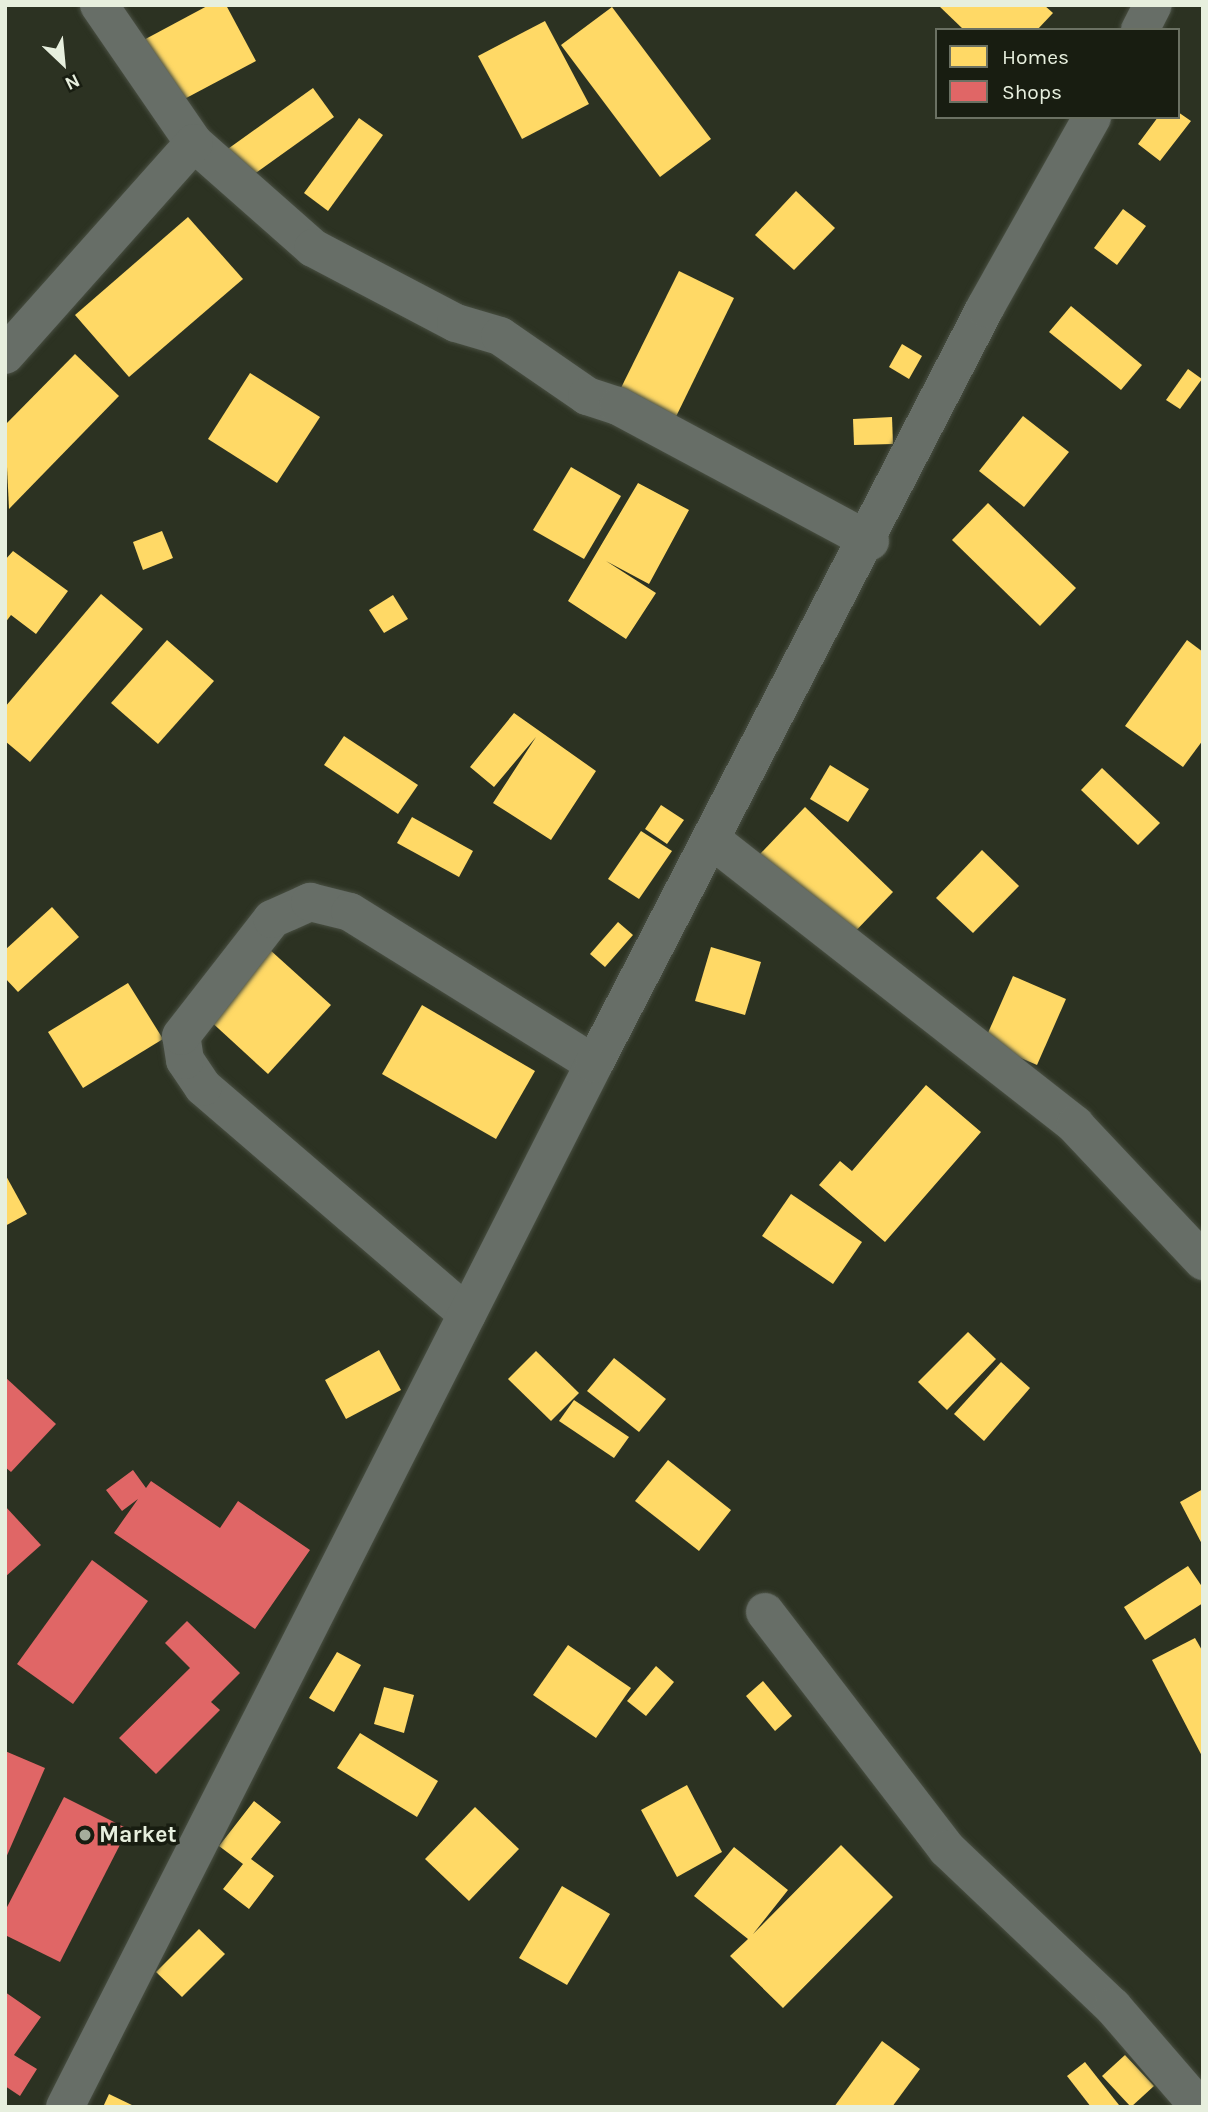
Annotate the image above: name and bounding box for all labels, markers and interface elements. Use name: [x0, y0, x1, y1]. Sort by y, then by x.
north arrow: [28, 28, 98, 98]
legend: [935, 28, 1180, 119]
text: Homes: [1002, 45, 1069, 69]
text: N: [61, 69, 83, 95]
text: Shops: [1002, 80, 1062, 104]
place label: Market: [99, 1821, 176, 1849]
marker: Market: [77, 1827, 93, 1843]

